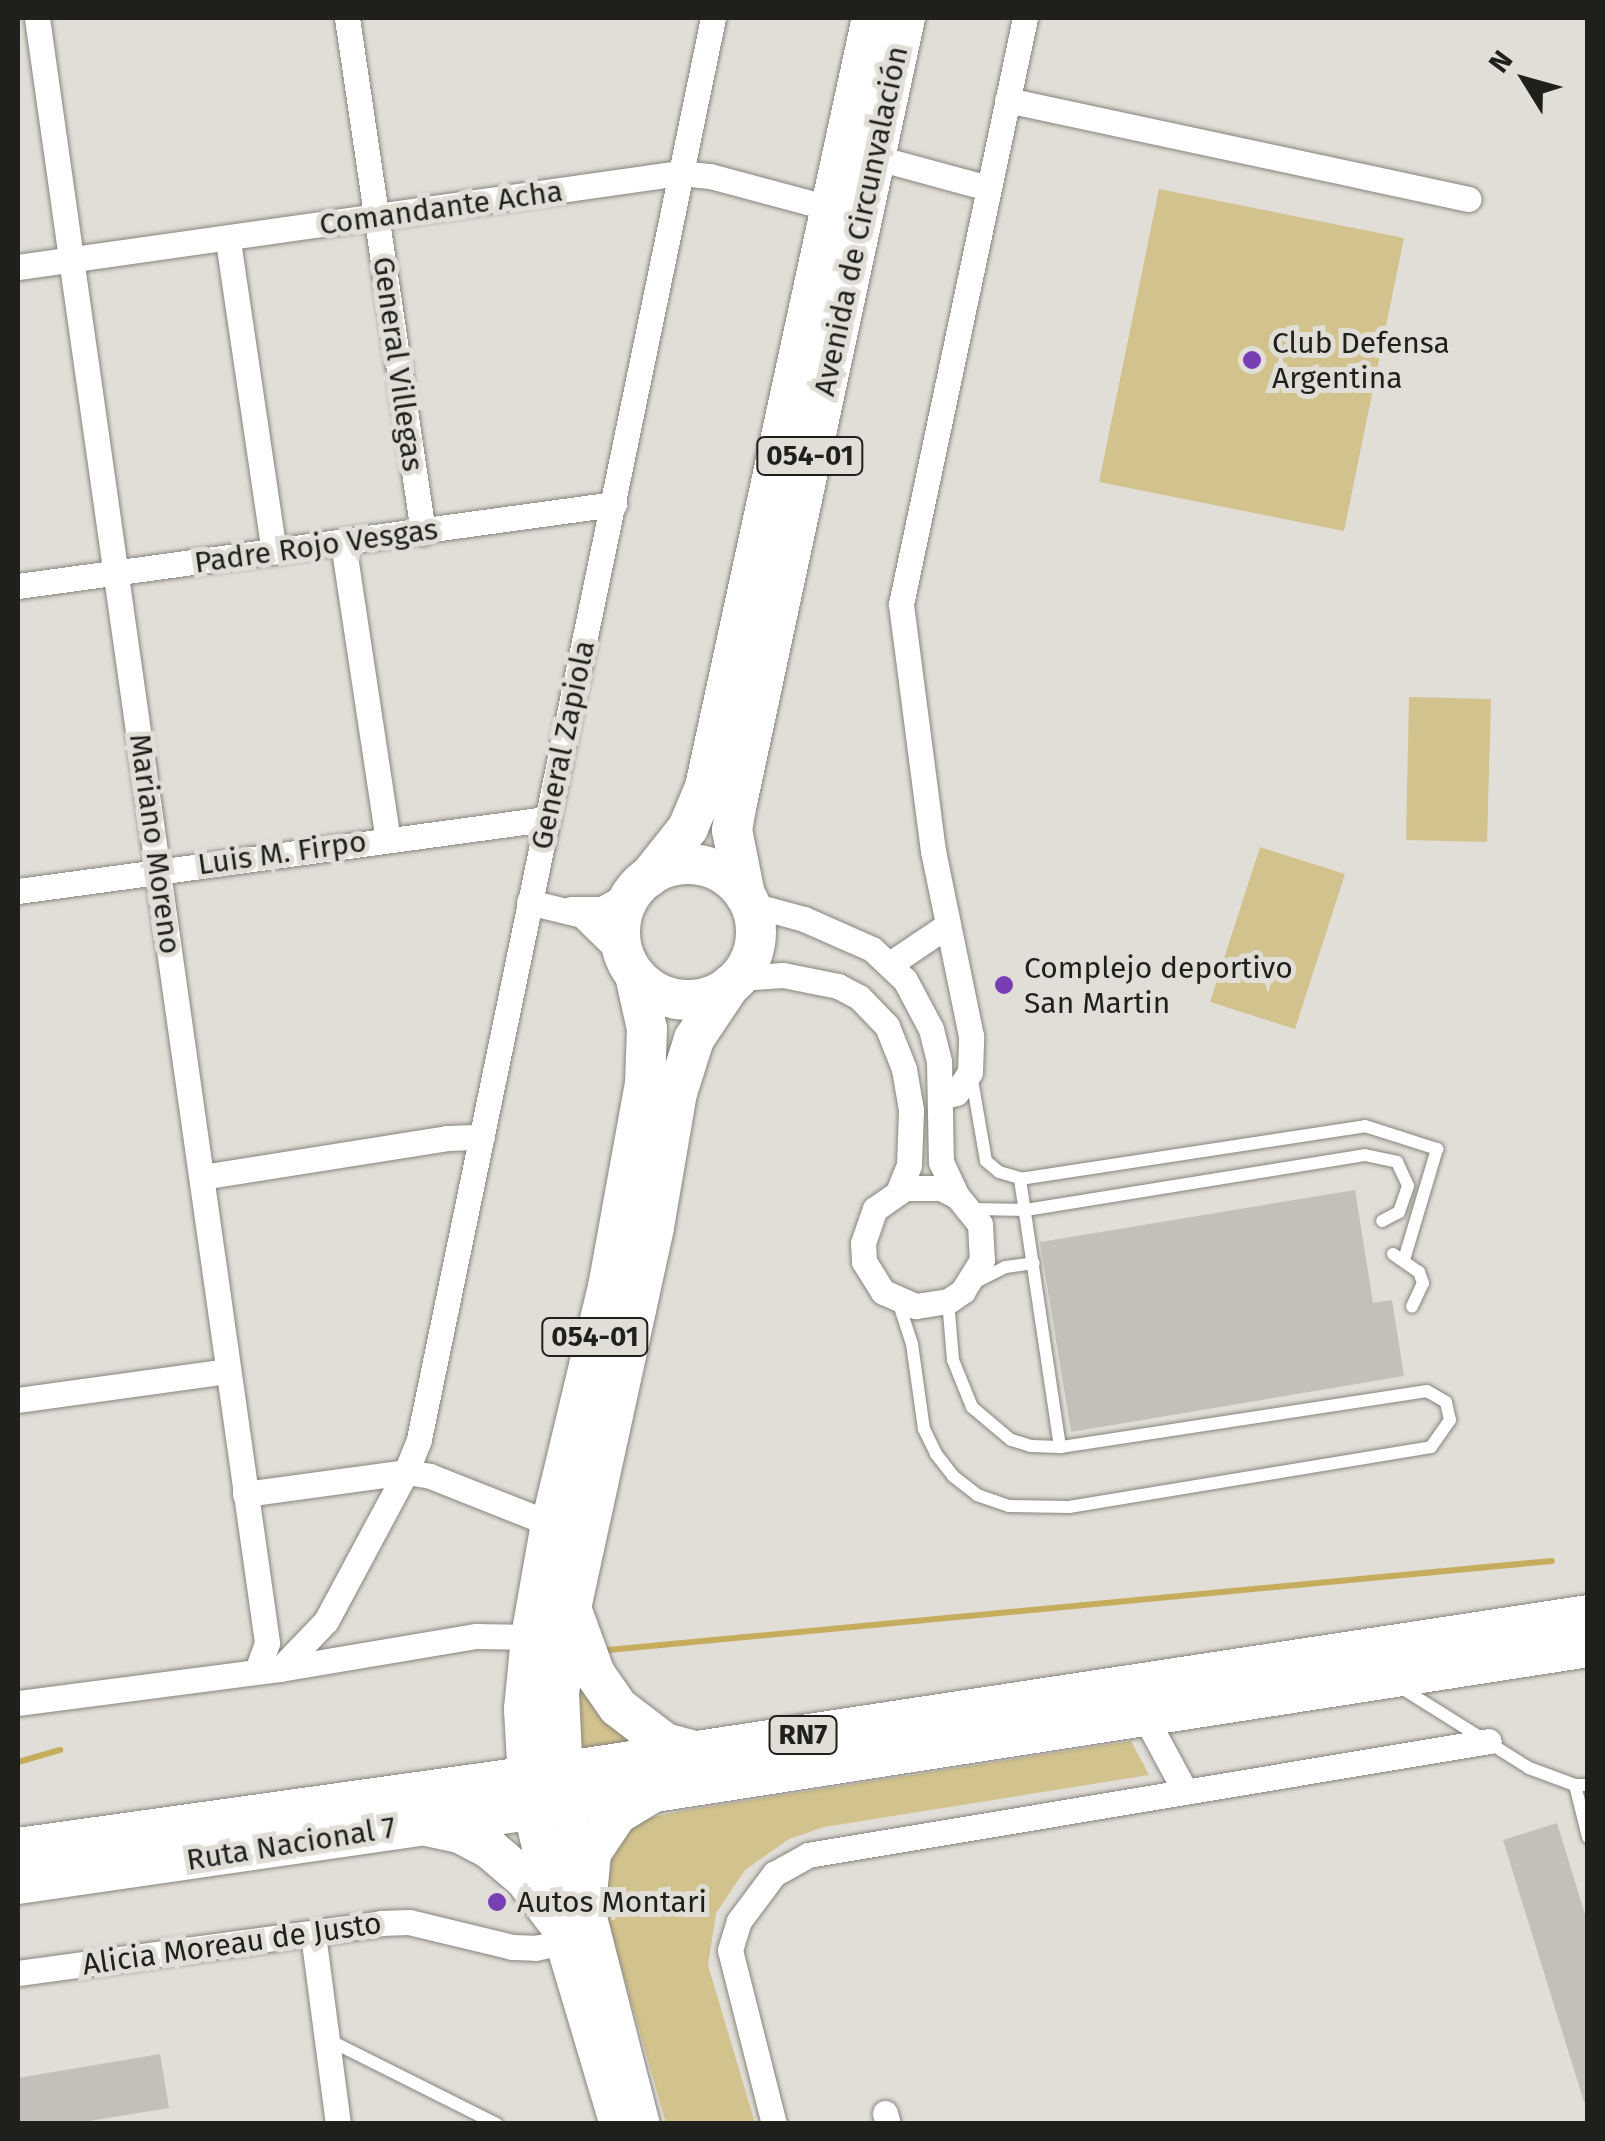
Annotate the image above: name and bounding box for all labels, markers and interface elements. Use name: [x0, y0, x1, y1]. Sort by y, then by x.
north arrow: [1475, 30, 1575, 130]
street label: Avenida de Circunvalación: [806, 43, 916, 399]
text: N: [1482, 44, 1519, 79]
street label: Comandante Acha: [317, 173, 565, 243]
street label: General Villegas: [365, 254, 431, 474]
place label: Club Defensa Argentina: [1272, 325, 1450, 396]
marker: Club Defensa Argentina: [1241, 349, 1263, 371]
road number: 054-01: [755, 433, 865, 479]
street label: Padre Rojo Vesgas: [192, 511, 440, 581]
street label: General Zapiola: [523, 637, 603, 853]
street label: Mariano Moreno: [122, 732, 188, 956]
street label: Luis M. Firpo: [195, 823, 369, 883]
place label: Complejo deportivo San Martin: [1024, 950, 1293, 1020]
marker: Complejo deportivo San Martin: [993, 974, 1015, 996]
road number: 054-01: [540, 1314, 650, 1360]
road number: RN7: [768, 1712, 838, 1758]
street label: Ruta Nacional 7: [184, 1810, 398, 1878]
place label: Autos Montari: [517, 1884, 707, 1920]
marker: Autos Montari: [486, 1891, 508, 1913]
street label: Alicia Moreau de Justo: [80, 1905, 384, 1983]

